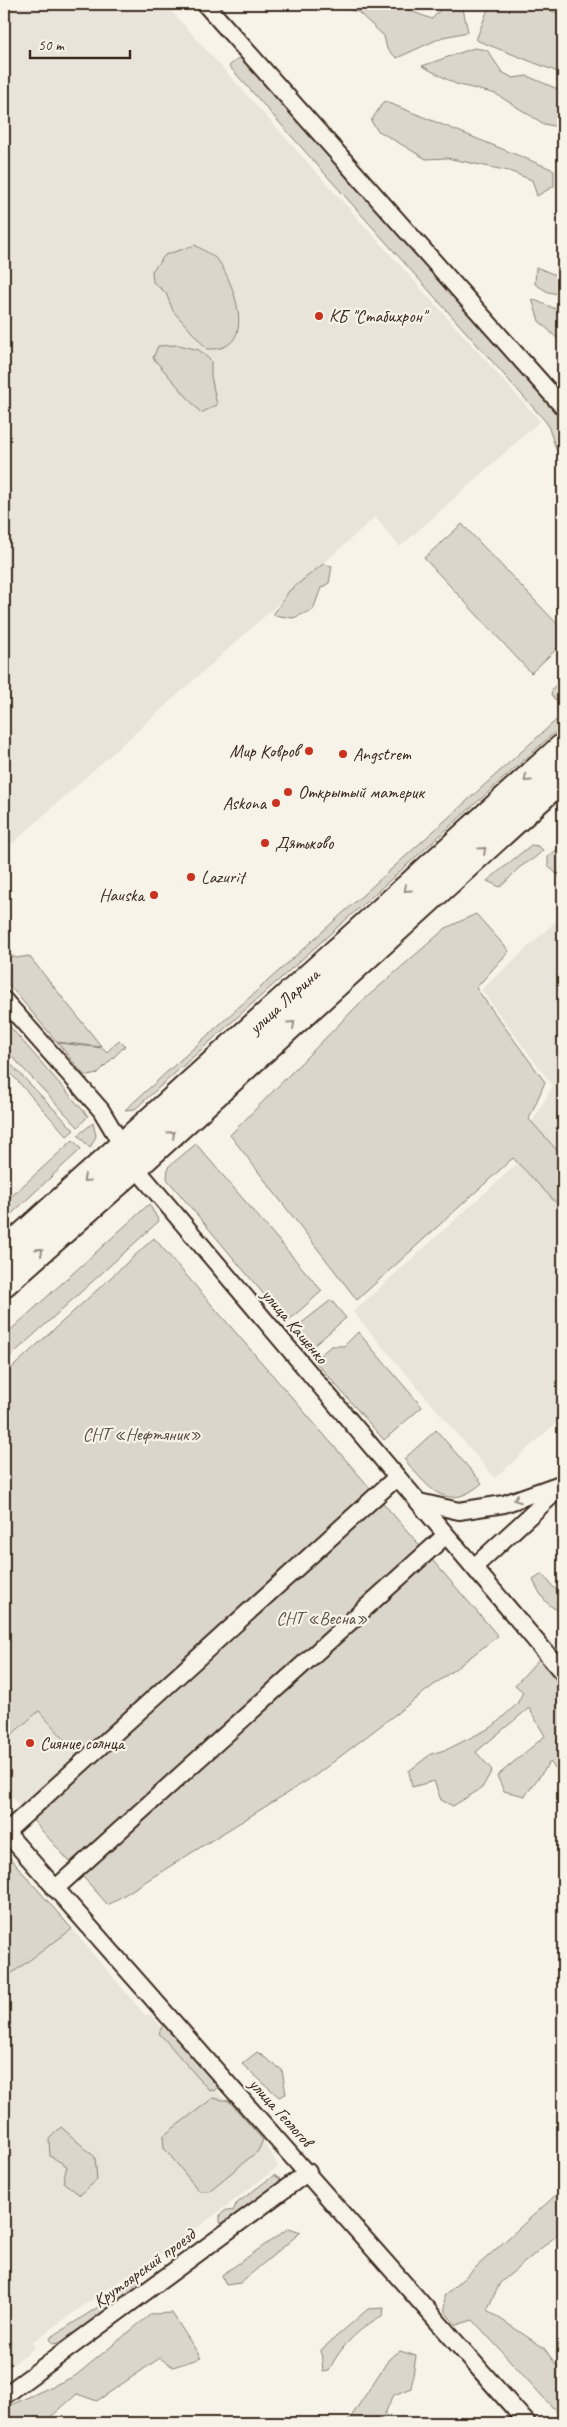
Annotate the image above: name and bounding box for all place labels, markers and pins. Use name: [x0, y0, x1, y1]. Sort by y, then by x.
place label: КБ "Стабихрон": [329, 305, 430, 327]
marker: КБ "Стабихрон": [313, 310, 325, 322]
place label: Мир Ковров: [229, 740, 304, 762]
place label: Angstrem: [353, 743, 412, 765]
marker: Мир Ковров: [303, 745, 315, 757]
marker: Angstrem: [337, 748, 349, 760]
place label: Открытый материк: [298, 781, 426, 803]
marker: Открытый материк: [282, 786, 294, 798]
place label: Askona: [223, 792, 268, 814]
marker: Askona: [270, 797, 282, 809]
place label: Дятьково: [275, 832, 335, 854]
marker: Дятьково: [259, 837, 271, 849]
place label: Lazurit: [201, 866, 248, 888]
marker: Lazurit: [185, 871, 197, 883]
place label: Hauska: [99, 884, 146, 906]
marker: Hauska: [148, 889, 160, 901]
place label: Сияние солнца: [40, 1732, 126, 1754]
marker: Сияние солнца: [24, 1737, 36, 1749]

